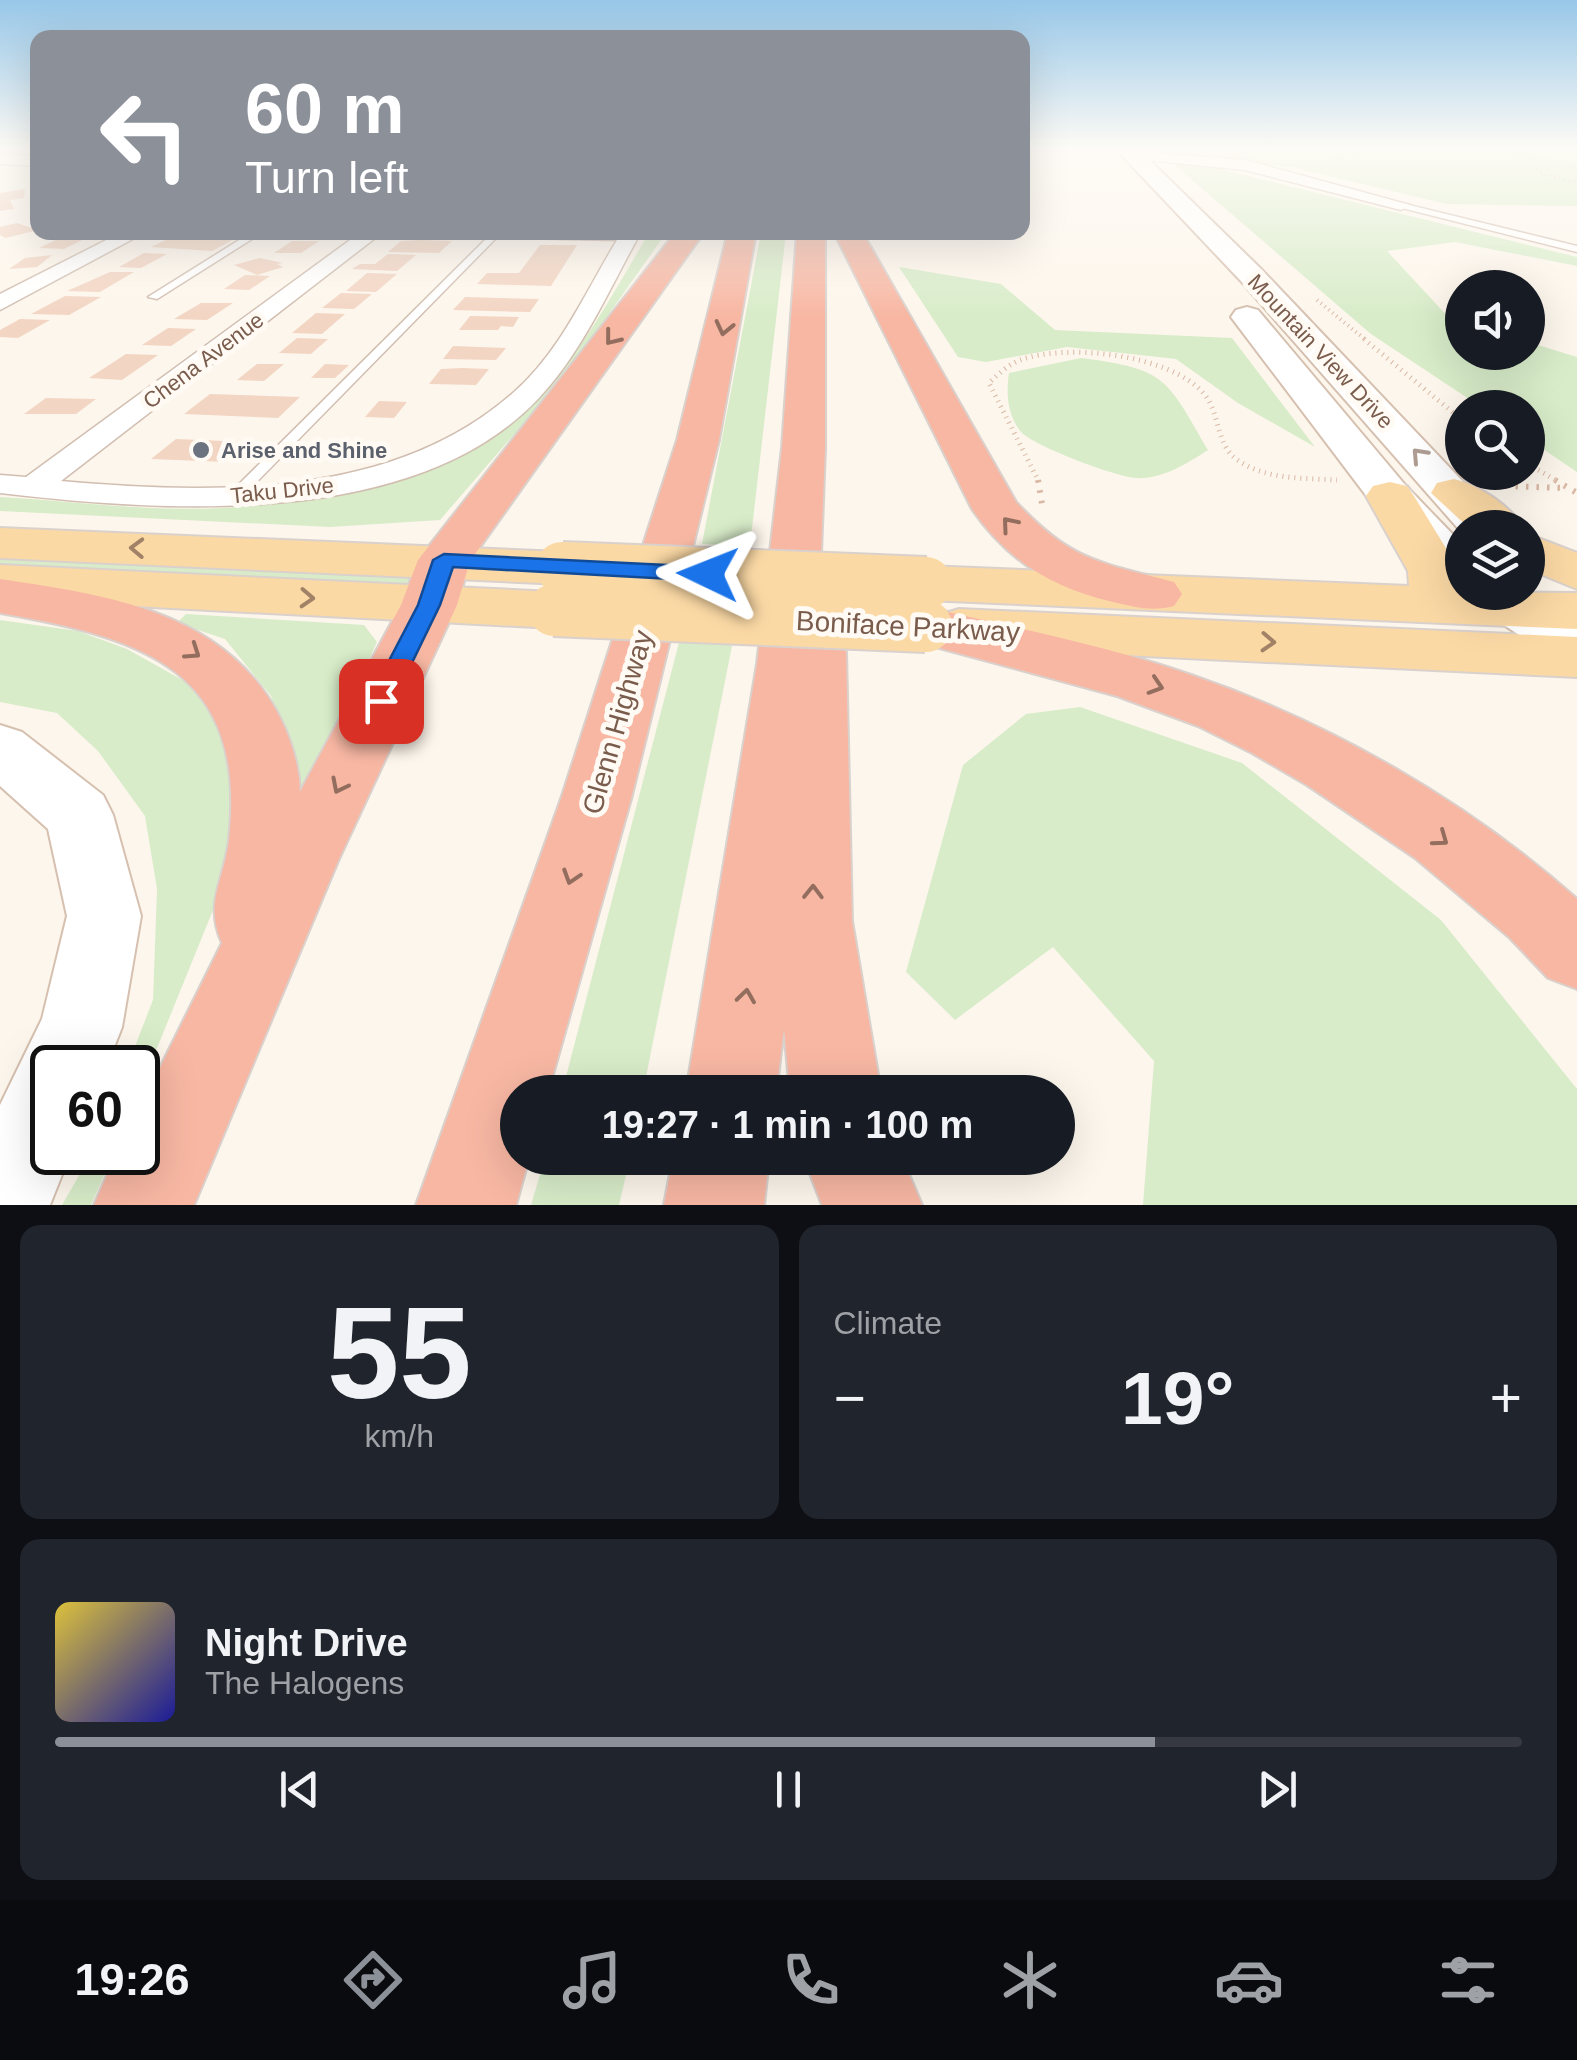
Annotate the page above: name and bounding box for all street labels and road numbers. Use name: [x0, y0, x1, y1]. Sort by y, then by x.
street label: Mountain View Drive: [1243, 269, 1398, 433]
street label: Chena Avenue: [138, 307, 268, 414]
street label: Taku Drive: [229, 473, 335, 508]
street label: Boniface Parkway: [795, 605, 1021, 648]
street label: Glenn Highway: [576, 627, 659, 818]

